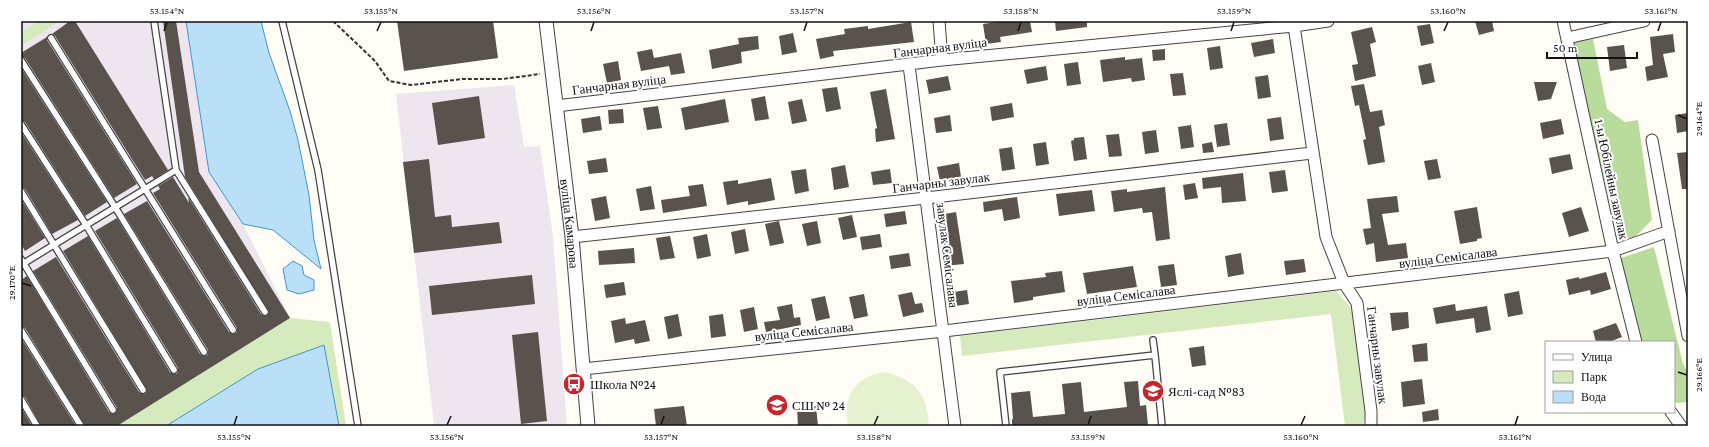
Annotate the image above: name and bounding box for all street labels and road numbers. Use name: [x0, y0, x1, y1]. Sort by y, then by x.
street label: Ганчарная вуліца: [892, 34, 988, 61]
street label: Ганчарная вуліца: [571, 71, 667, 98]
street label: 1-ы Юбілейны завулак: [1591, 118, 1632, 241]
street label: Ганчарны завулак: [892, 169, 991, 196]
street label: вуліца Камарова: [557, 178, 582, 269]
street label: завулак Семісалава: [934, 202, 961, 309]
street label: вуліца Семісалава: [1398, 244, 1498, 271]
street label: вуліца Семісалава: [1076, 282, 1176, 309]
street label: Ганчарны завулак: [1364, 306, 1391, 405]
street label: вуліца Семісалава: [754, 319, 854, 344]

